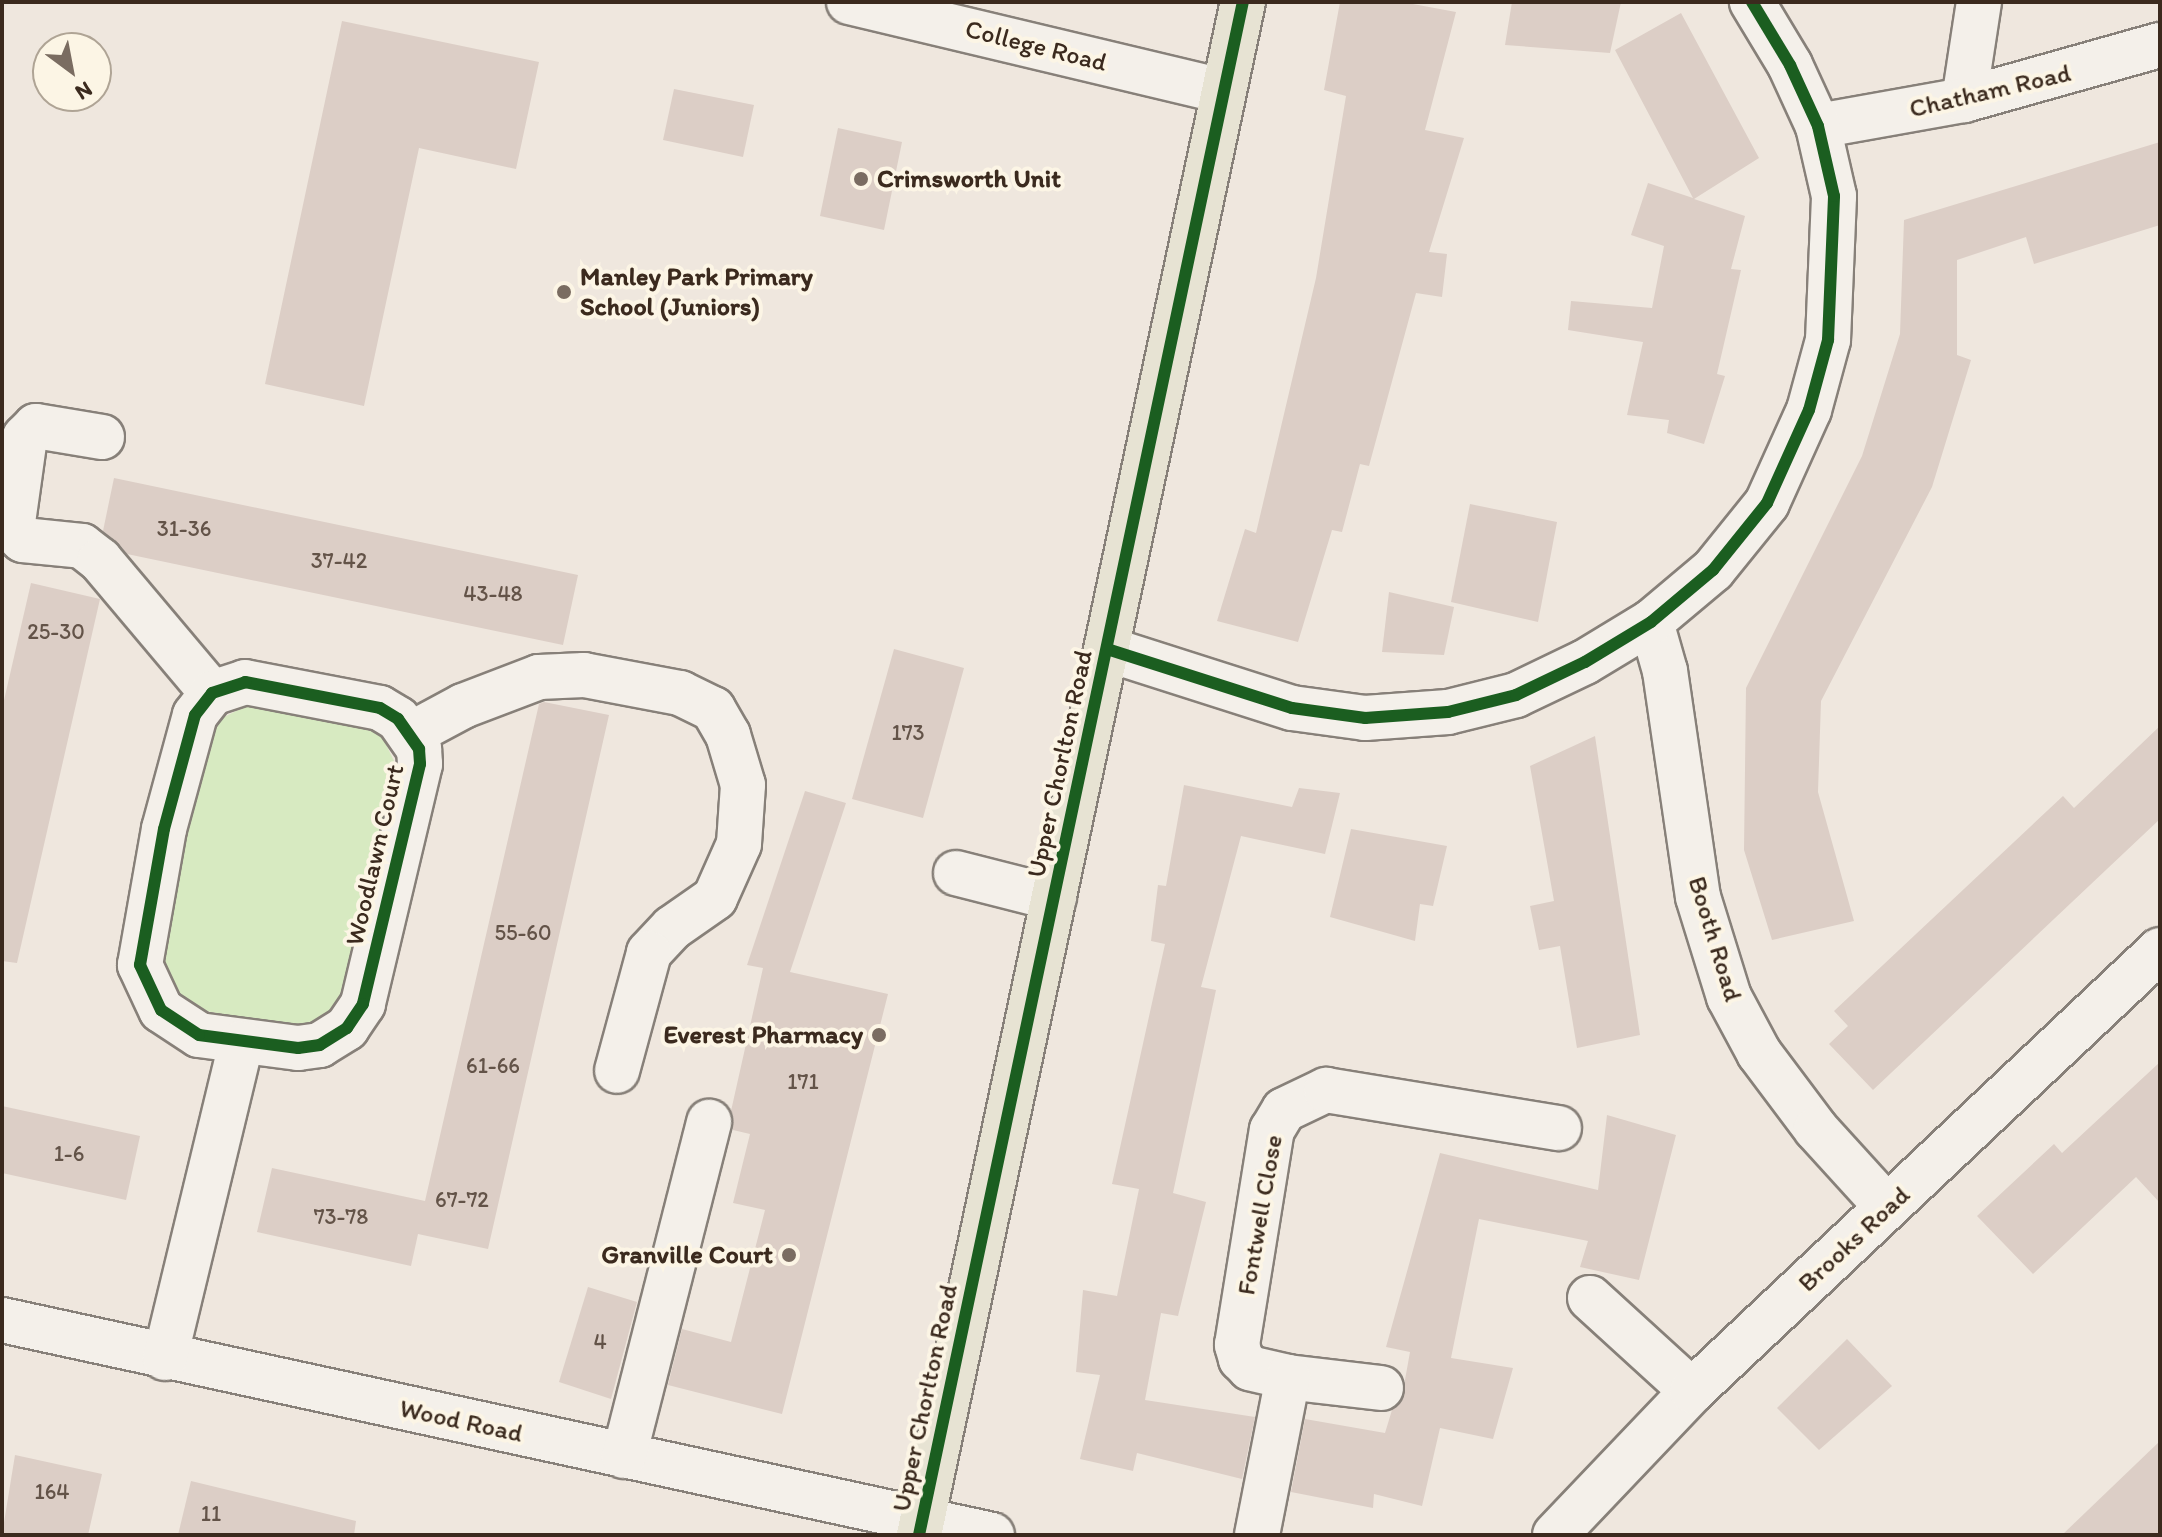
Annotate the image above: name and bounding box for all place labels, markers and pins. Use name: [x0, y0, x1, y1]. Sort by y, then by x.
place label: Crimsworth Unit: [877, 163, 1062, 195]
marker: Crimsworth Unit: [852, 170, 870, 188]
place label: Manley Park Primary School (Juniors): [580, 261, 812, 322]
marker: Manley Park Primary School (Juniors): [555, 283, 573, 301]
place label: Everest Pharmacy: [664, 1019, 863, 1051]
marker: Everest Pharmacy: [870, 1026, 888, 1044]
place label: Granville Court: [601, 1239, 773, 1271]
marker: Granville Court: [780, 1246, 798, 1264]

